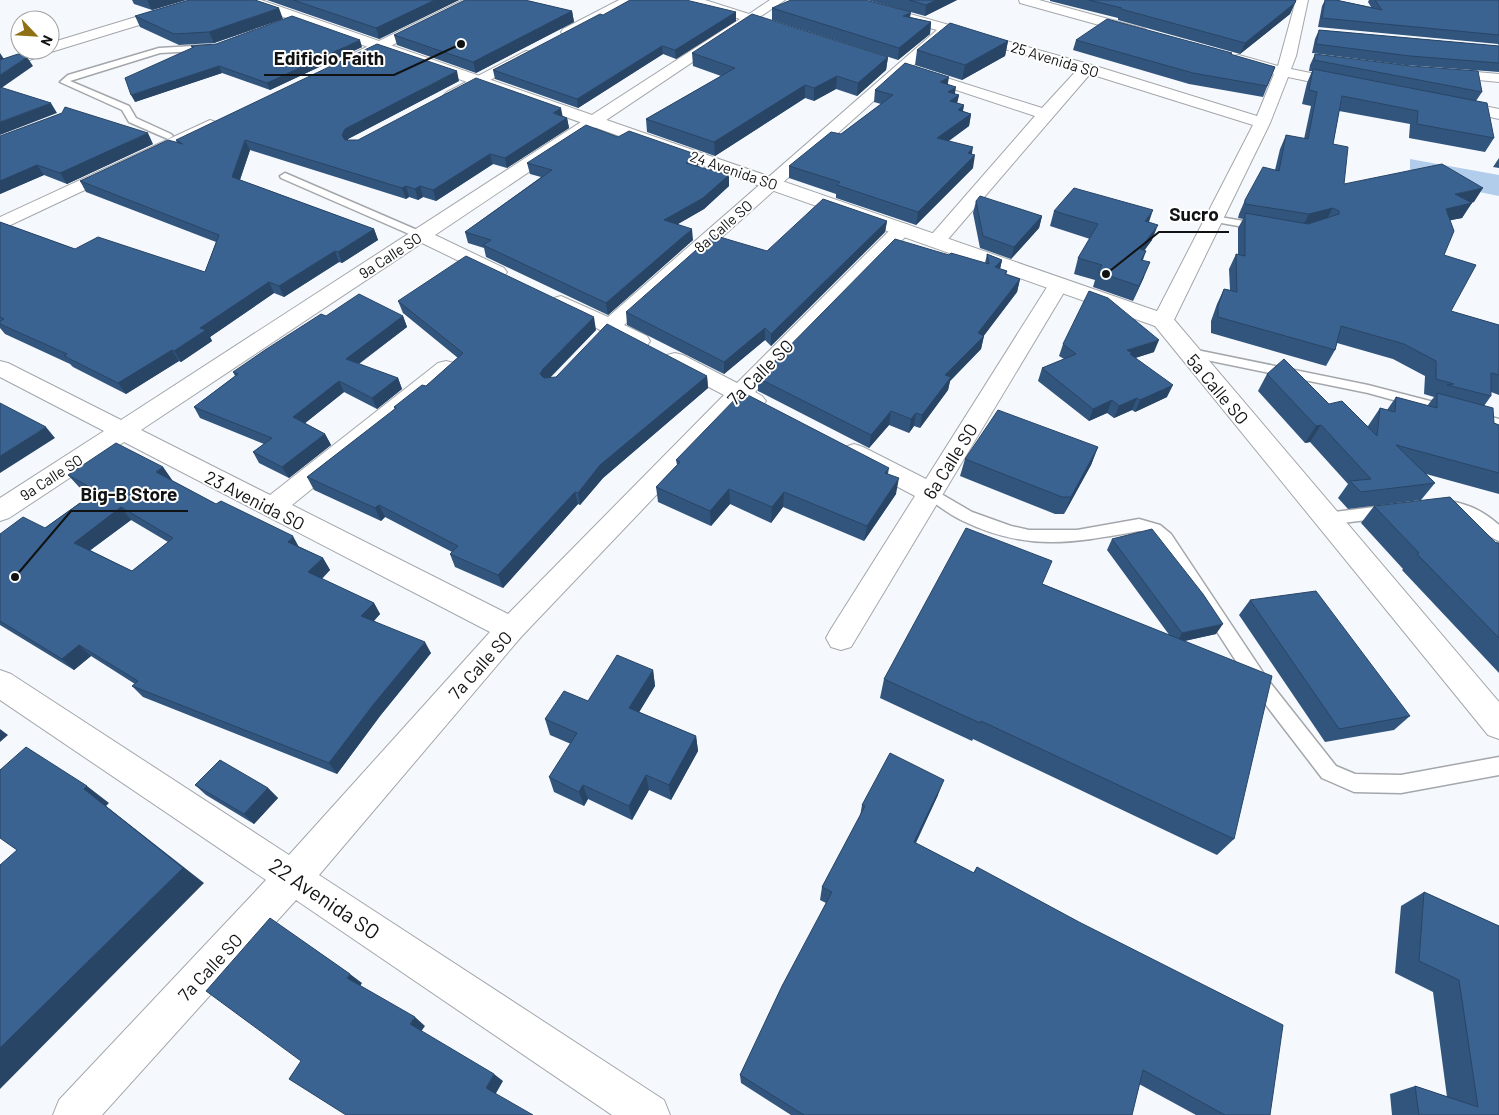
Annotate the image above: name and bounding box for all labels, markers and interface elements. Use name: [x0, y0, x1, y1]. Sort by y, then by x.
north arrow: [10, 10, 60, 60]
text: N: [38, 33, 57, 49]
street label: 25 Avenida SO: [1009, 37, 1101, 81]
callout: Edificio Faith: [264, 41, 394, 75]
text: Edificio Faith: [274, 46, 384, 69]
street label: 24 Avenida SO: [688, 147, 780, 193]
street label: 8a Calle SO: [690, 196, 756, 256]
callout: Sucro: [1159, 198, 1229, 232]
text: Sucro: [1169, 202, 1219, 225]
street label: 9a Calle SO: [355, 228, 425, 282]
street label: 7a Calle SO: [722, 334, 798, 410]
street label: 5a Calle SO: [1182, 349, 1254, 429]
street label: 6a Calle SO: [918, 419, 982, 503]
street label: 9a Calle SO: [16, 450, 86, 504]
street label: 23 Avenida SO: [201, 465, 309, 535]
callout: Big-B Store: [71, 477, 188, 511]
text: Big-B Store: [81, 482, 177, 505]
street label: 7a Calle SO: [444, 626, 516, 704]
street label: 22 Avenida SO: [265, 852, 385, 944]
street label: 7a Calle SO: [173, 929, 247, 1005]

